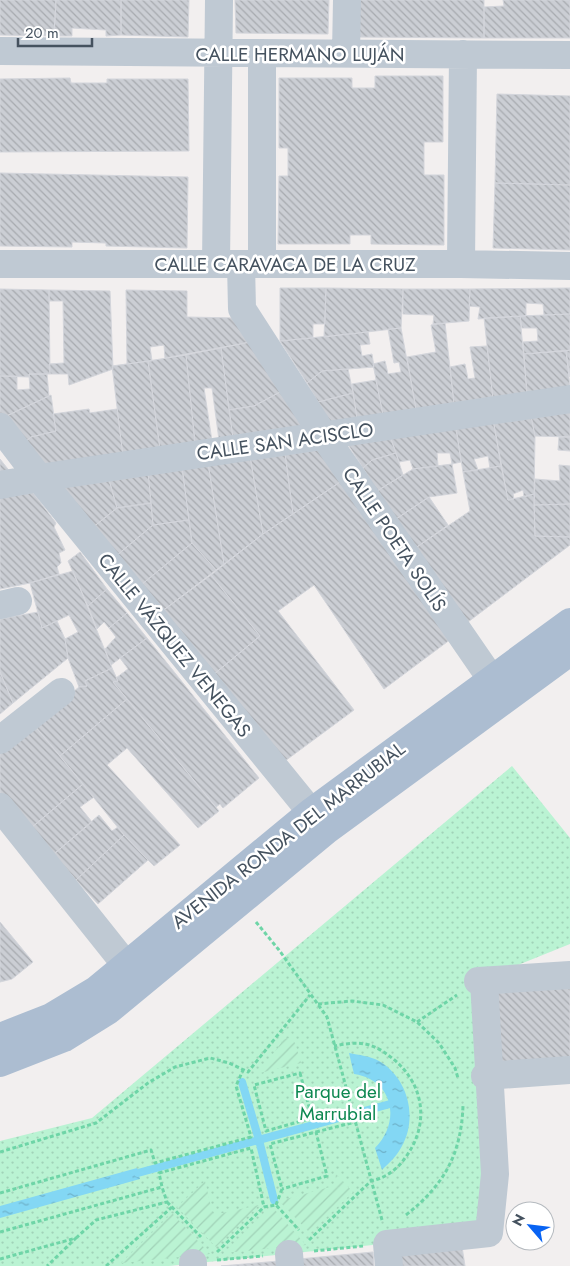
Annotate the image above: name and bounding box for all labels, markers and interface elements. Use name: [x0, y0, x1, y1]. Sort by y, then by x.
scale bar: [18, 15, 91, 47]
text: 20 m: [25, 22, 59, 44]
street label: CALLE HERMANO LUJÁN: [196, 41, 404, 68]
street label: CALLE CARAVACA DE LA CRUZ: [155, 251, 416, 278]
street label: CALLE SAN ACISCLO: [195, 416, 375, 467]
street label: CALLE POETA SOLÍS: [336, 462, 453, 617]
street label: CALLE VÁZQUEZ VENEGAS: [92, 548, 257, 743]
street label: AVENIDA RONDA DEL MARRUBIAL: [166, 735, 411, 935]
park label: Parque del Marrubial: [295, 1078, 381, 1127]
north arrow: [505, 1201, 555, 1251]
text: N: [507, 1210, 530, 1230]

